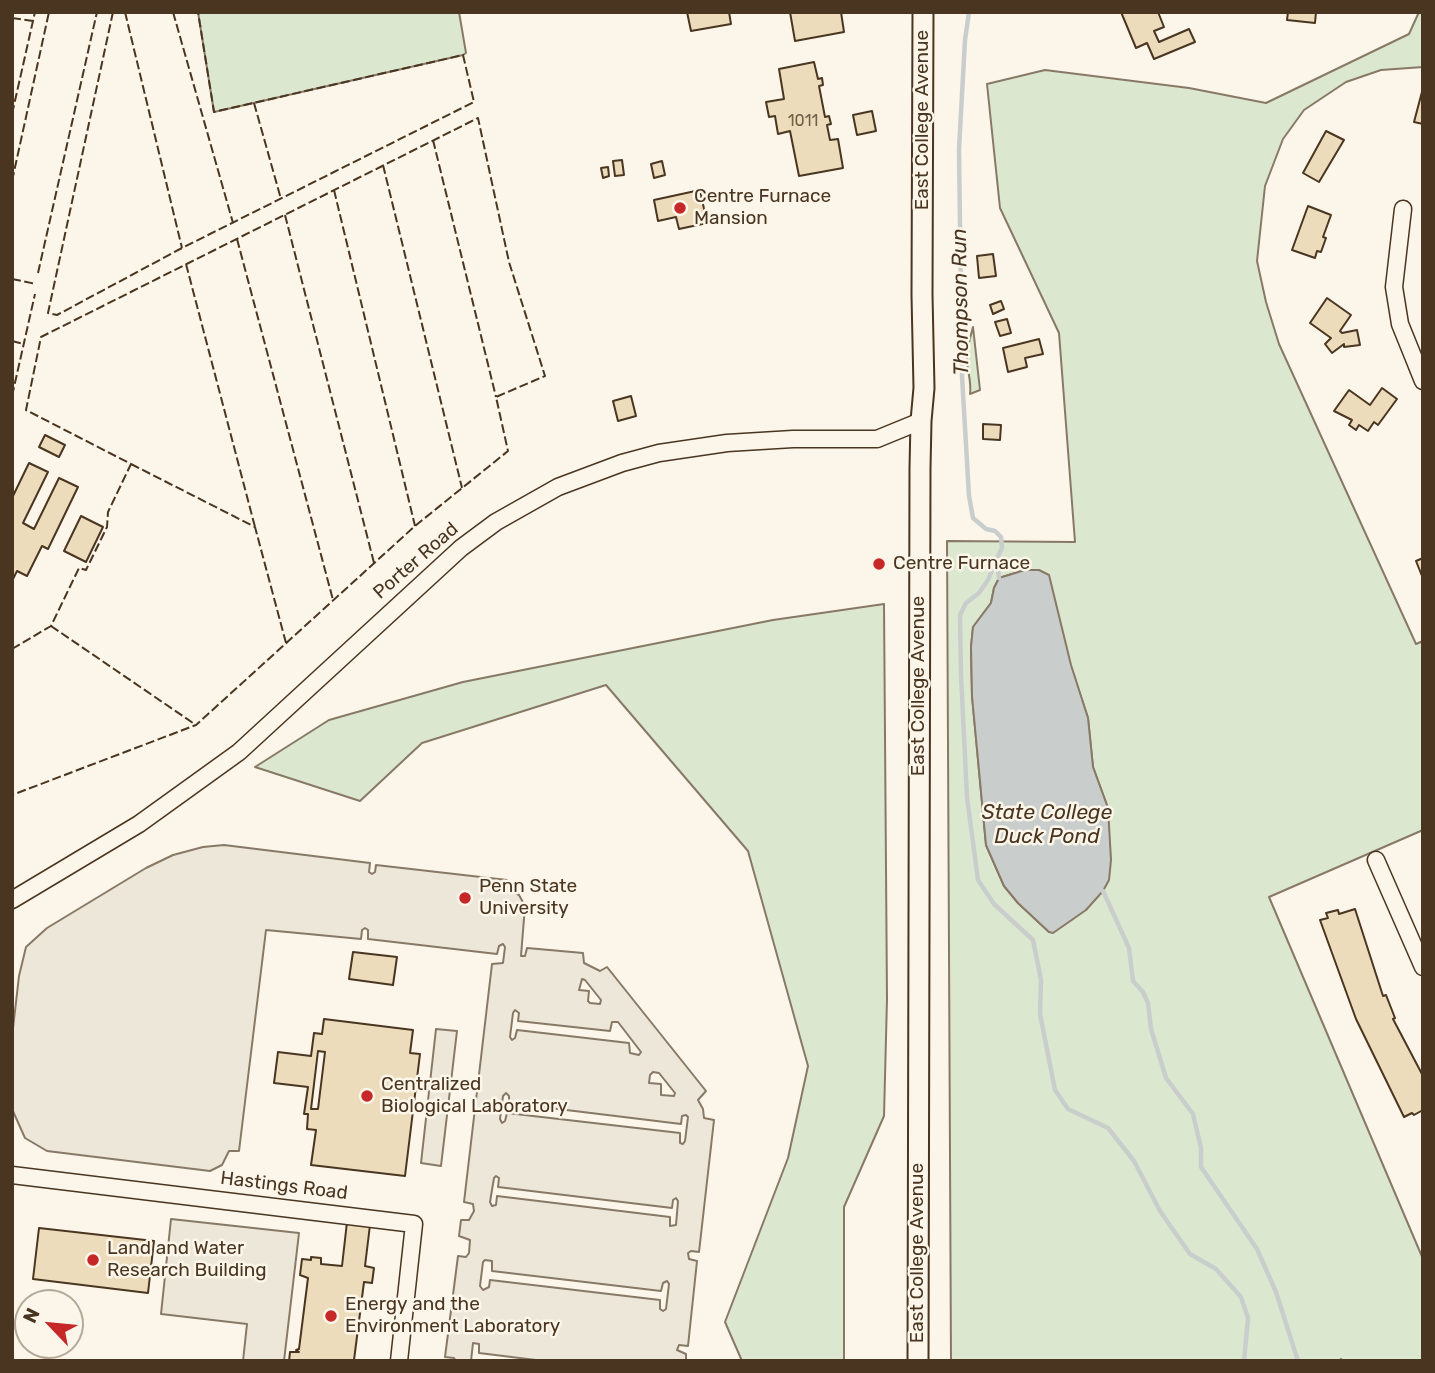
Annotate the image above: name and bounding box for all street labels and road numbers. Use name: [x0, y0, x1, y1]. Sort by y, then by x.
street label: East College Avenue: [912, 30, 934, 210]
street label: Porter Road: [369, 518, 463, 604]
street label: East College Avenue: [908, 596, 930, 776]
street label: East College Avenue: [907, 1163, 929, 1343]
street label: Hastings Road: [219, 1167, 349, 1205]

